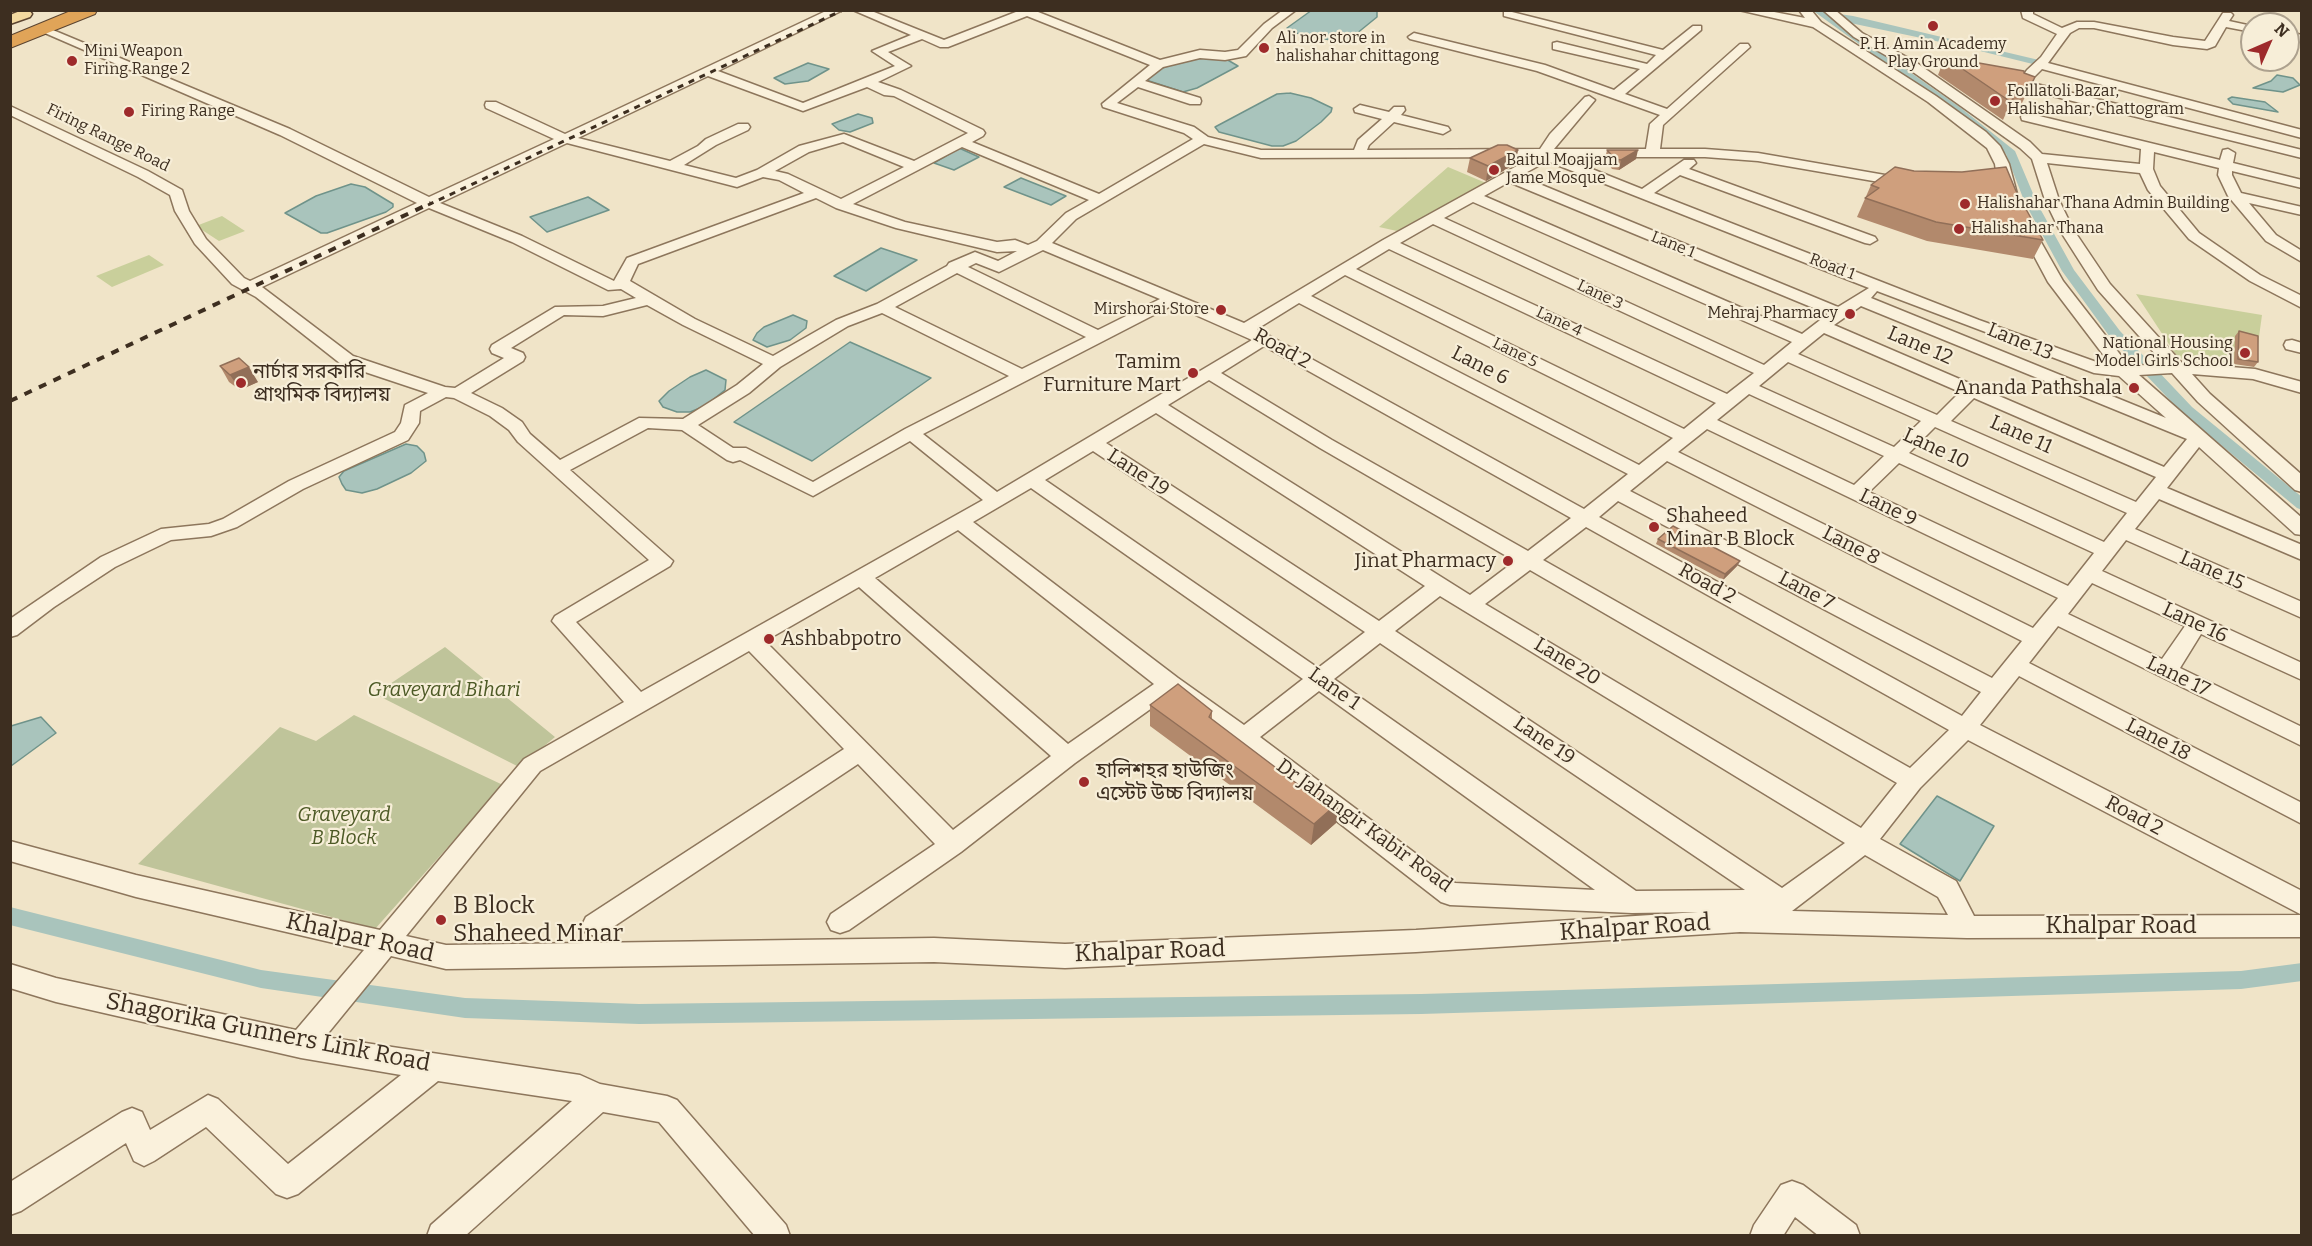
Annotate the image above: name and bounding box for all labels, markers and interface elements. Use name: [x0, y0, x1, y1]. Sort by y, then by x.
north arrow: [2240, 12, 2300, 72]
marker: P. H. Amin Academy Play Ground: [1926, 19, 1940, 33]
text: N: [2271, 19, 2293, 41]
place label: Ali nor store in halishahar chittagong: [1276, 29, 1439, 67]
place label: P. H. Amin Academy Play Ground: [1860, 35, 2006, 73]
marker: Ali nor store in halishahar chittagong: [1257, 41, 1271, 55]
place label: Mini Weapon Firing Range 2: [84, 42, 190, 80]
marker: Mini Weapon Firing Range 2: [65, 54, 79, 68]
place label: Foillatoli Bazar, Halishahar, Chattogram: [2007, 82, 2184, 120]
marker: Foillatoli Bazar, Halishahar, Chattogram: [1988, 94, 2002, 108]
street label: Firing Range Road: [43, 100, 173, 176]
place label: Firing Range: [141, 102, 235, 122]
marker: Firing Range: [122, 105, 136, 119]
place label: Baitul Moajjam Jame Mosque: [1506, 151, 1618, 189]
marker: Baitul Moajjam Jame Mosque: [1487, 163, 1501, 177]
place label: Halishahar Thana Admin Building: [1977, 194, 2229, 214]
marker: Halishahar Thana Admin Building: [1958, 197, 1972, 211]
place label: Halishahar Thana: [1971, 219, 2104, 239]
marker: Halishahar Thana: [1952, 222, 1966, 236]
street label: Lane 1: [1648, 227, 1698, 263]
street label: Road 1: [1806, 250, 1858, 284]
street label: Lane 3: [1574, 276, 1626, 314]
place label: Mirshorai Store: [1093, 300, 1209, 320]
marker: Mirshorai Store: [1214, 303, 1228, 317]
street label: Lane 4: [1533, 303, 1585, 341]
place label: Mehraj Pharmacy: [1707, 304, 1838, 324]
marker: Mehraj Pharmacy: [1843, 307, 1857, 321]
street label: Lane 13: [1984, 318, 2056, 366]
street label: Lane 12: [1884, 322, 1956, 370]
street label: Road 2: [1249, 323, 1315, 375]
street label: Lane 5: [1489, 334, 1541, 372]
place label: National Housing Model Girls School: [2095, 334, 2233, 372]
street label: Lane 6: [1447, 341, 1513, 391]
marker: National Housing Model Girls School: [2238, 346, 2252, 360]
place label: Tamim Furniture Mart: [1043, 350, 1181, 397]
place label: নার্চার সরকারি প্রাথমিক বিদ্যালয়: [253, 360, 390, 407]
marker: Tamim Furniture Mart: [1186, 366, 1200, 380]
marker: নার্চার সরকারি প্রাথমিক বিদ্যালয়: [234, 376, 248, 390]
place label: Ananda Pathshala: [1954, 376, 2122, 400]
marker: Ananda Pathshala: [2127, 381, 2141, 395]
street label: Lane 11: [1986, 411, 2056, 459]
street label: Lane 10: [1899, 423, 1973, 475]
street label: Lane 19: [1102, 444, 1174, 502]
street label: Lane 9: [1855, 484, 1921, 532]
place label: Shaheed Minar B Block: [1666, 504, 1794, 551]
marker: Shaheed Minar B Block: [1647, 520, 1661, 534]
street label: Lane 8: [1818, 521, 1884, 571]
street label: Lane 15: [2176, 546, 2248, 596]
place label: Jinat Pharmacy: [1354, 549, 1496, 573]
marker: Jinat Pharmacy: [1501, 554, 1515, 568]
street label: Road 2: [1674, 558, 1740, 610]
street label: Lane 7: [1774, 566, 1838, 616]
street label: Lane 16: [2159, 598, 2231, 648]
place label: Ashbabpotro: [781, 627, 901, 651]
marker: Ashbabpotro: [762, 632, 776, 646]
street label: Lane 20: [1530, 633, 1604, 691]
street label: Lane 17: [2142, 651, 2214, 703]
street label: Lane 1: [1304, 663, 1364, 715]
park label: Graveyard Bihari: [368, 678, 520, 702]
street label: Lane 19: [1509, 712, 1579, 770]
street label: Lane 18: [2122, 714, 2194, 766]
street label: Dr Jahangir Kabir Road: [1271, 754, 1457, 898]
place label: হালিশহর হাউজিং এস্টেট উচ্চ বিদ্যালয়: [1096, 759, 1253, 806]
marker: হালিশহর হাউজিং এস্টেট উচ্চ বিদ্যালয়: [1077, 775, 1091, 789]
street label: Road 2: [2101, 791, 2167, 841]
park label: Graveyard B Block: [297, 803, 391, 850]
place label: B Block Shaheed Minar: [453, 892, 623, 948]
street label: Khalpar Road: [283, 907, 437, 969]
street label: Khalpar Road: [1559, 908, 1711, 948]
street label: Khalpar Road: [2045, 912, 2197, 940]
marker: B Block Shaheed Minar: [434, 913, 448, 927]
street label: Khalpar Road: [1074, 935, 1226, 969]
street label: Shagorika Gunners Link Road: [103, 987, 433, 1079]

